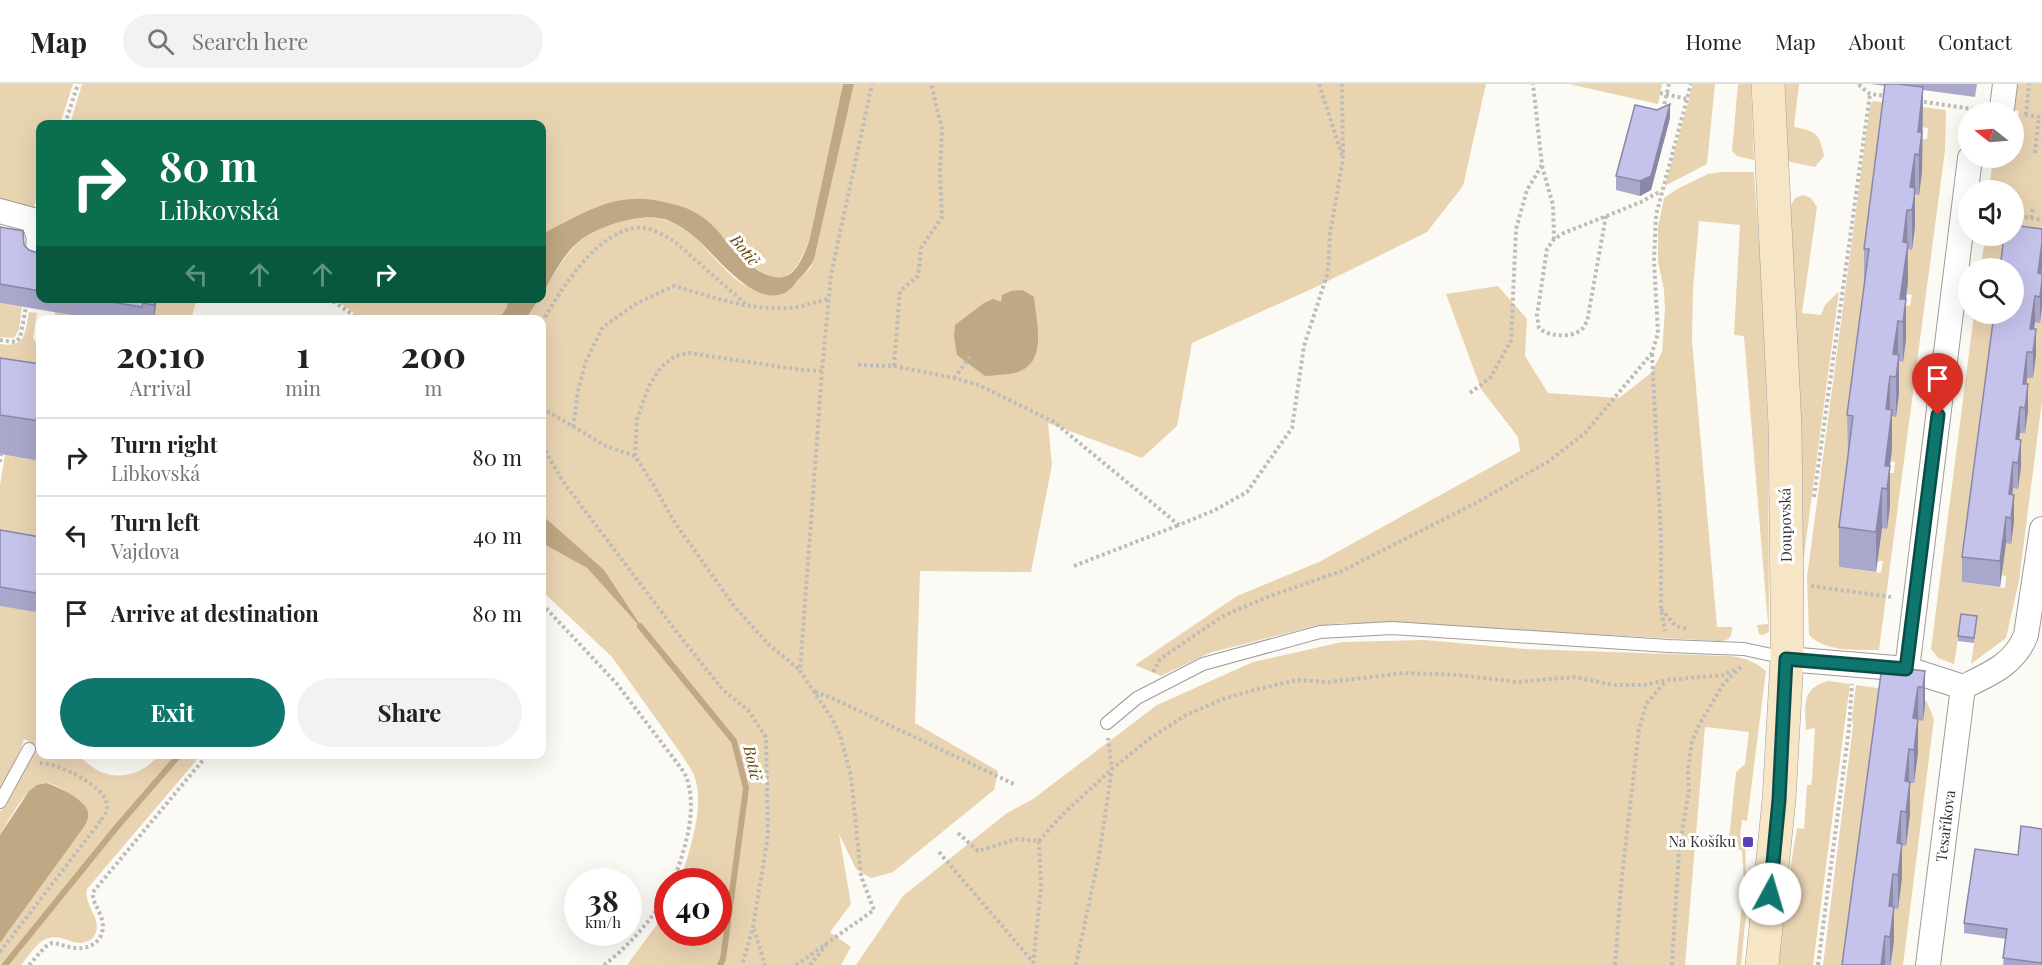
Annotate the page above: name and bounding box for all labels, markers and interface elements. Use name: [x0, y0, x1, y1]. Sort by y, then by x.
search box: [123, 14, 543, 68]
text: Map: [30, 23, 87, 60]
icon: search: [144, 25, 177, 58]
text: Search here: [192, 26, 308, 56]
text: Home: [1686, 27, 1742, 55]
text: Map: [1775, 27, 1816, 55]
text: About: [1849, 27, 1905, 55]
text: Contact: [1938, 27, 2012, 55]
north arrow: [1958, 102, 2024, 168]
map controls: [1958, 102, 2024, 324]
text: 80 m: [159, 137, 257, 193]
icon: right: [60, 144, 138, 222]
button: sound: [1958, 180, 2024, 246]
text: Libkovská: [159, 191, 280, 227]
water label: Botič: [725, 229, 766, 271]
icon: left: [180, 258, 213, 291]
icon: ahead: [243, 258, 276, 291]
icon: ahead: [306, 258, 339, 291]
icon: right: [369, 258, 402, 291]
button: search: [1958, 258, 2024, 324]
text: 20:10: [116, 329, 205, 377]
text: 1: [296, 329, 310, 377]
text: 200: [401, 329, 466, 377]
pin: [1912, 353, 1963, 415]
icon: arrive: [1921, 362, 1954, 395]
text: Arrival: [130, 374, 191, 401]
text: min: [285, 374, 321, 401]
text: m: [425, 374, 442, 401]
text: Turn right: [111, 429, 217, 459]
icon: right: [60, 441, 93, 474]
text: 80 m: [472, 442, 522, 472]
text: Libkovská: [111, 459, 200, 486]
street label: Doupovská: [1774, 487, 1796, 562]
text: Turn left: [111, 507, 200, 537]
icon: left: [60, 519, 93, 552]
text: 40 m: [473, 520, 522, 550]
text: Vajdova: [111, 537, 180, 564]
icon: arrive: [60, 597, 93, 630]
text: Arrive at destination: [111, 598, 319, 628]
text: 80 m: [472, 598, 522, 628]
button: Exit: [60, 678, 285, 747]
button: Share: [297, 678, 522, 747]
water label: Botič: [739, 742, 768, 784]
street label: Tesaříkova: [1931, 788, 1959, 863]
place label: Na Košíku: [1669, 831, 1736, 851]
marker: Na Košíku: [1741, 835, 1755, 849]
position arrow: [1738, 862, 1802, 926]
speed limit sign: 40: [654, 868, 732, 946]
text: 38: [587, 880, 619, 920]
text: km/h: [585, 912, 621, 932]

